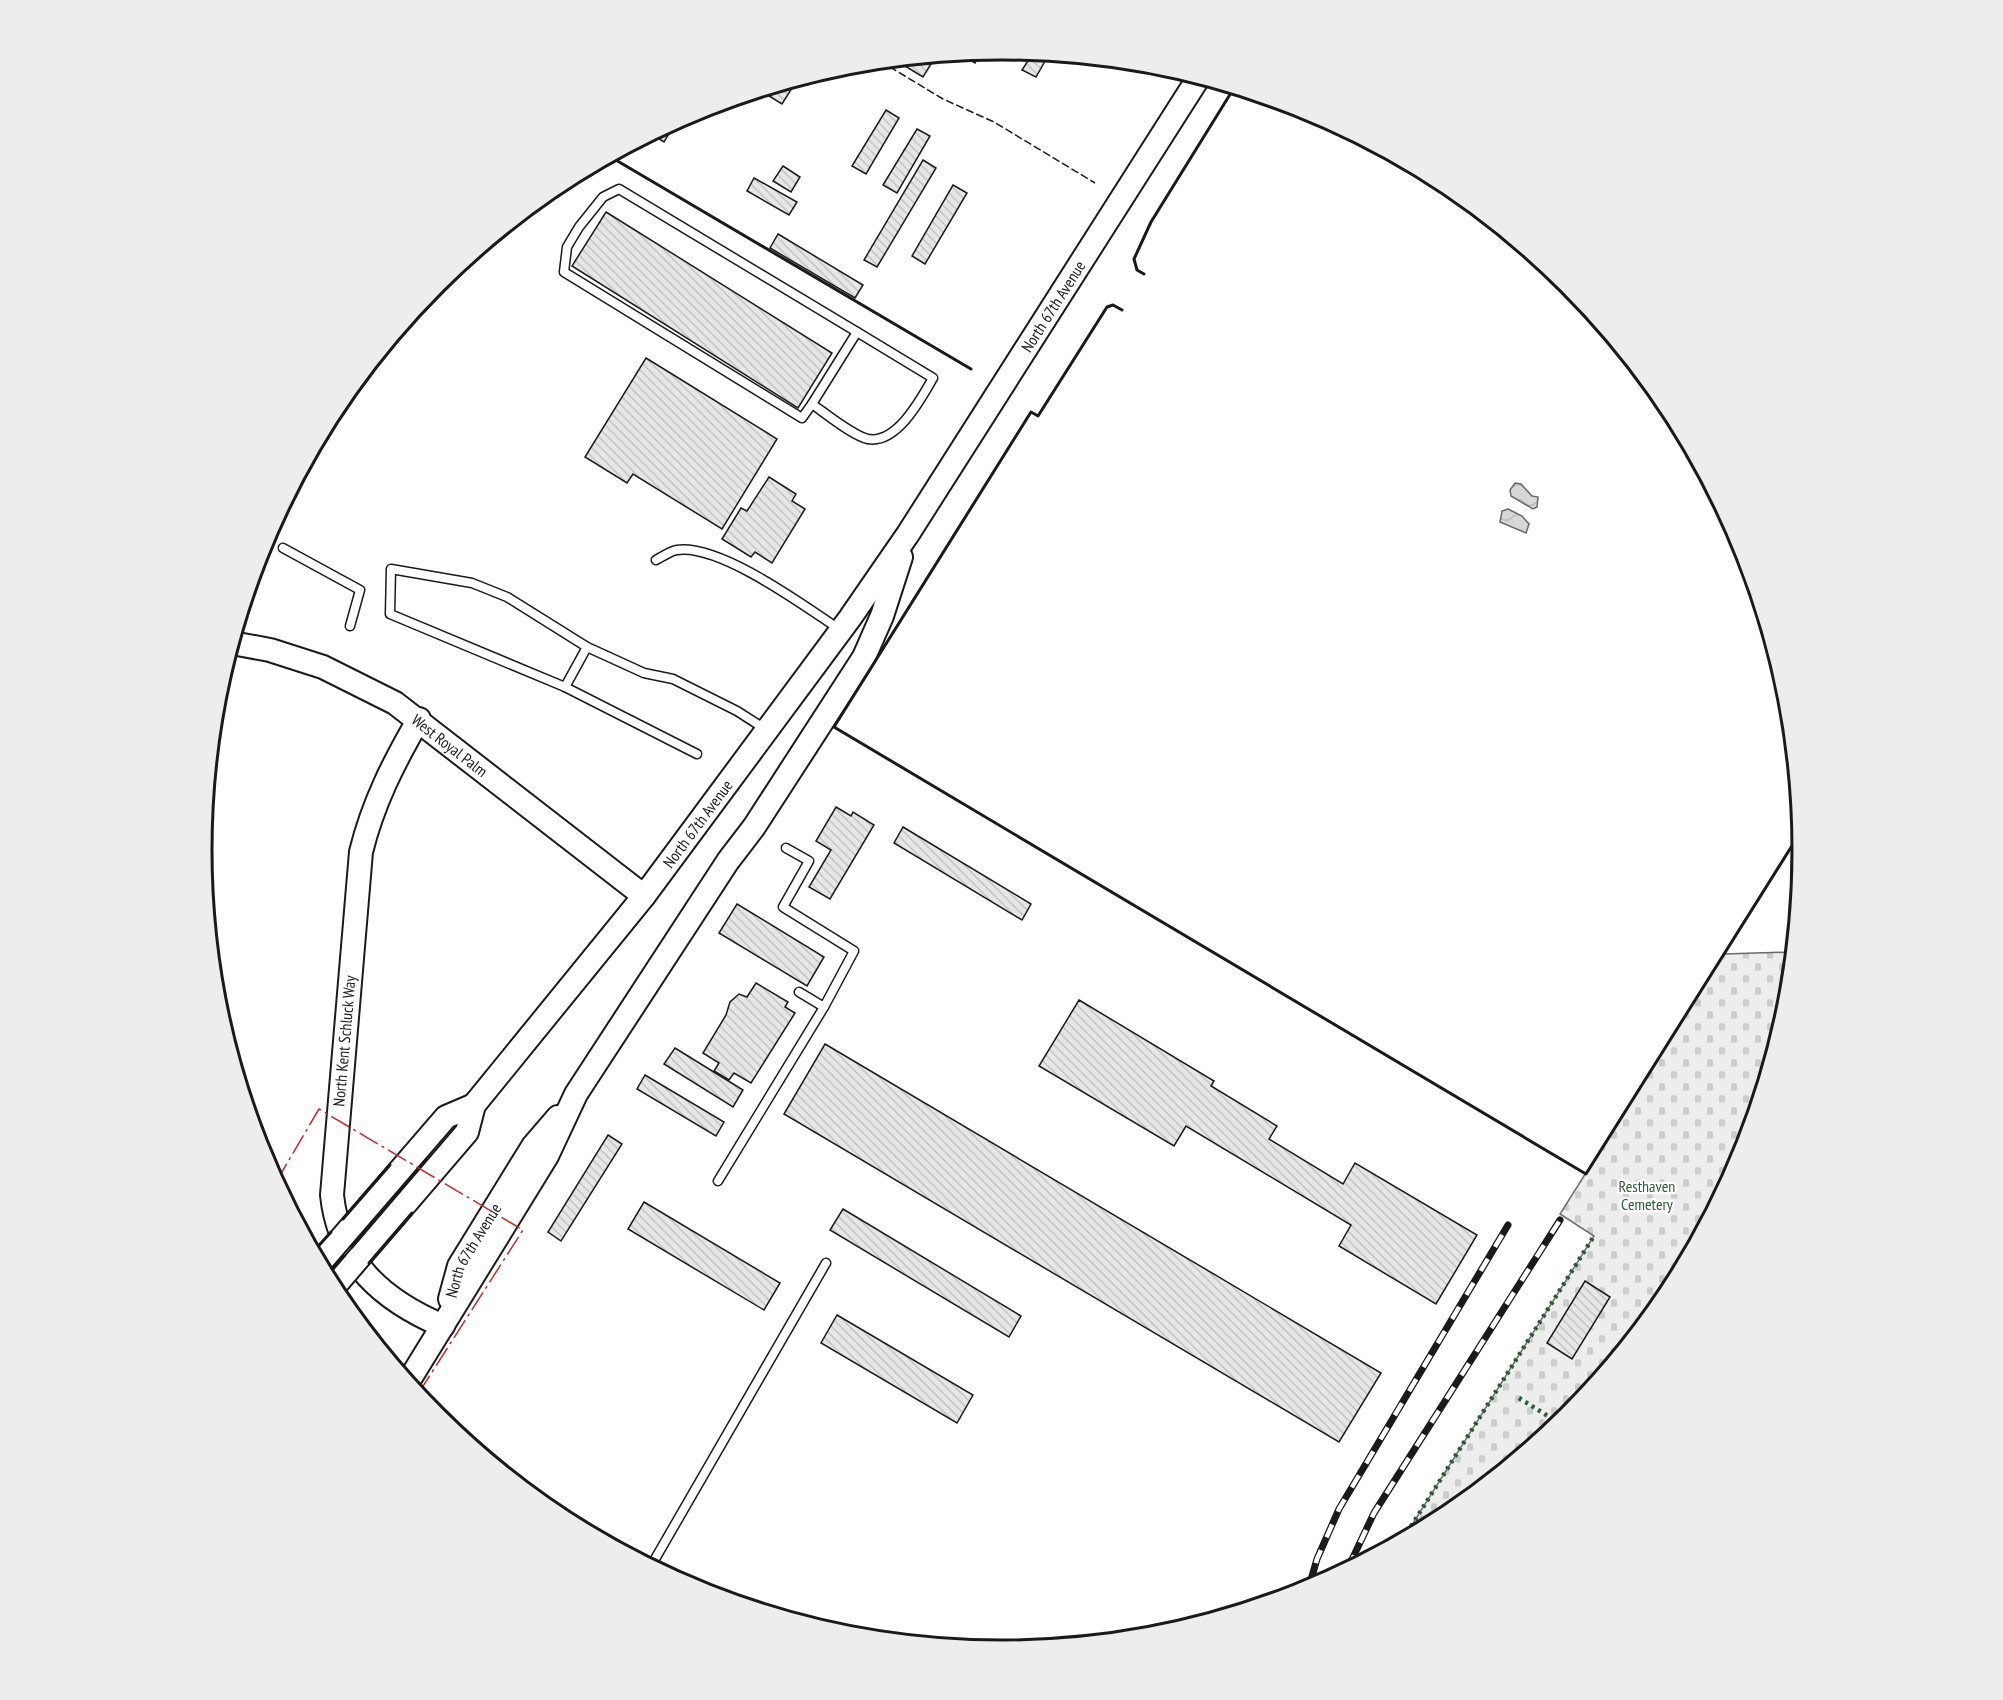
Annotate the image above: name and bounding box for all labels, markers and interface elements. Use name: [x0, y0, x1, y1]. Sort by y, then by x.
street label: North 67th Avenue: [1017, 257, 1089, 356]
street label: West Royal Palm: [408, 710, 492, 781]
street label: North 67th Avenue: [659, 776, 737, 872]
street label: North Kent Schluck Way: [328, 975, 360, 1107]
park label: Resthaven Cemetery: [1619, 1176, 1675, 1214]
street label: North 67th Avenue: [441, 1199, 505, 1300]

